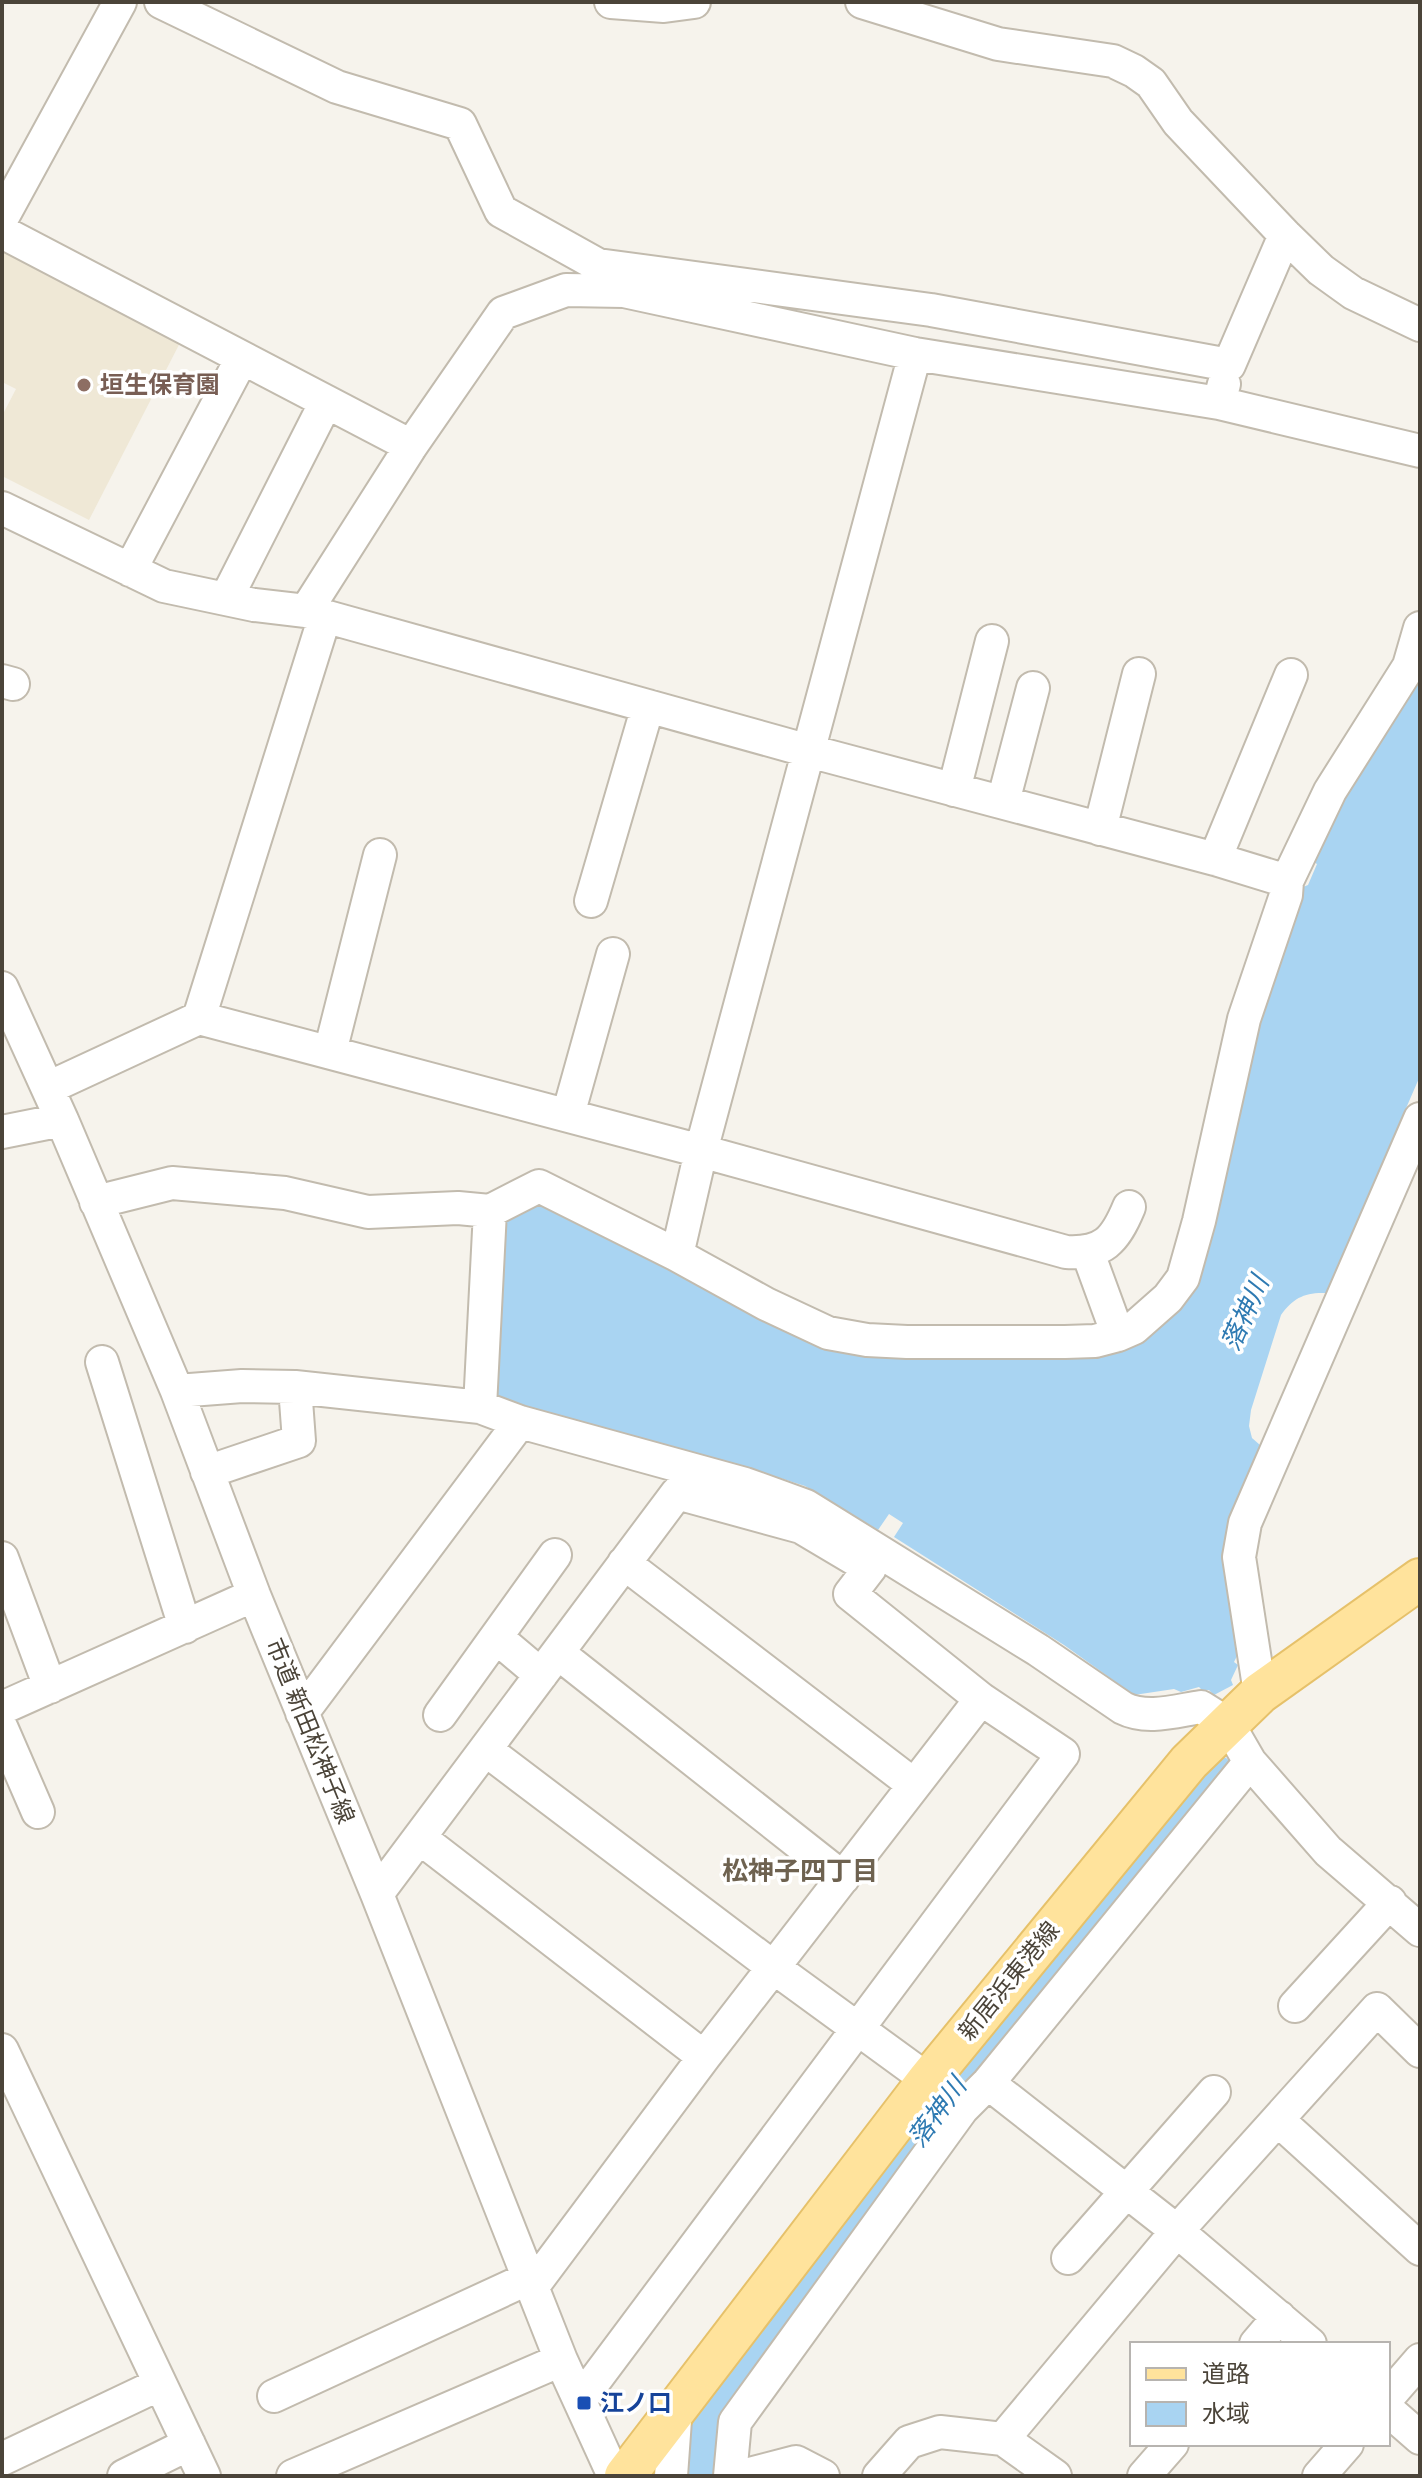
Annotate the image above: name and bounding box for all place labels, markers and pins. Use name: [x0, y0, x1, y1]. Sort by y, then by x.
place label: 垣生保育園: [100, 370, 220, 399]
marker: 垣生保育園: [75, 376, 93, 394]
place label: 江ノ口: [600, 2388, 672, 2417]
marker: 江ノ口: [575, 2394, 593, 2412]

